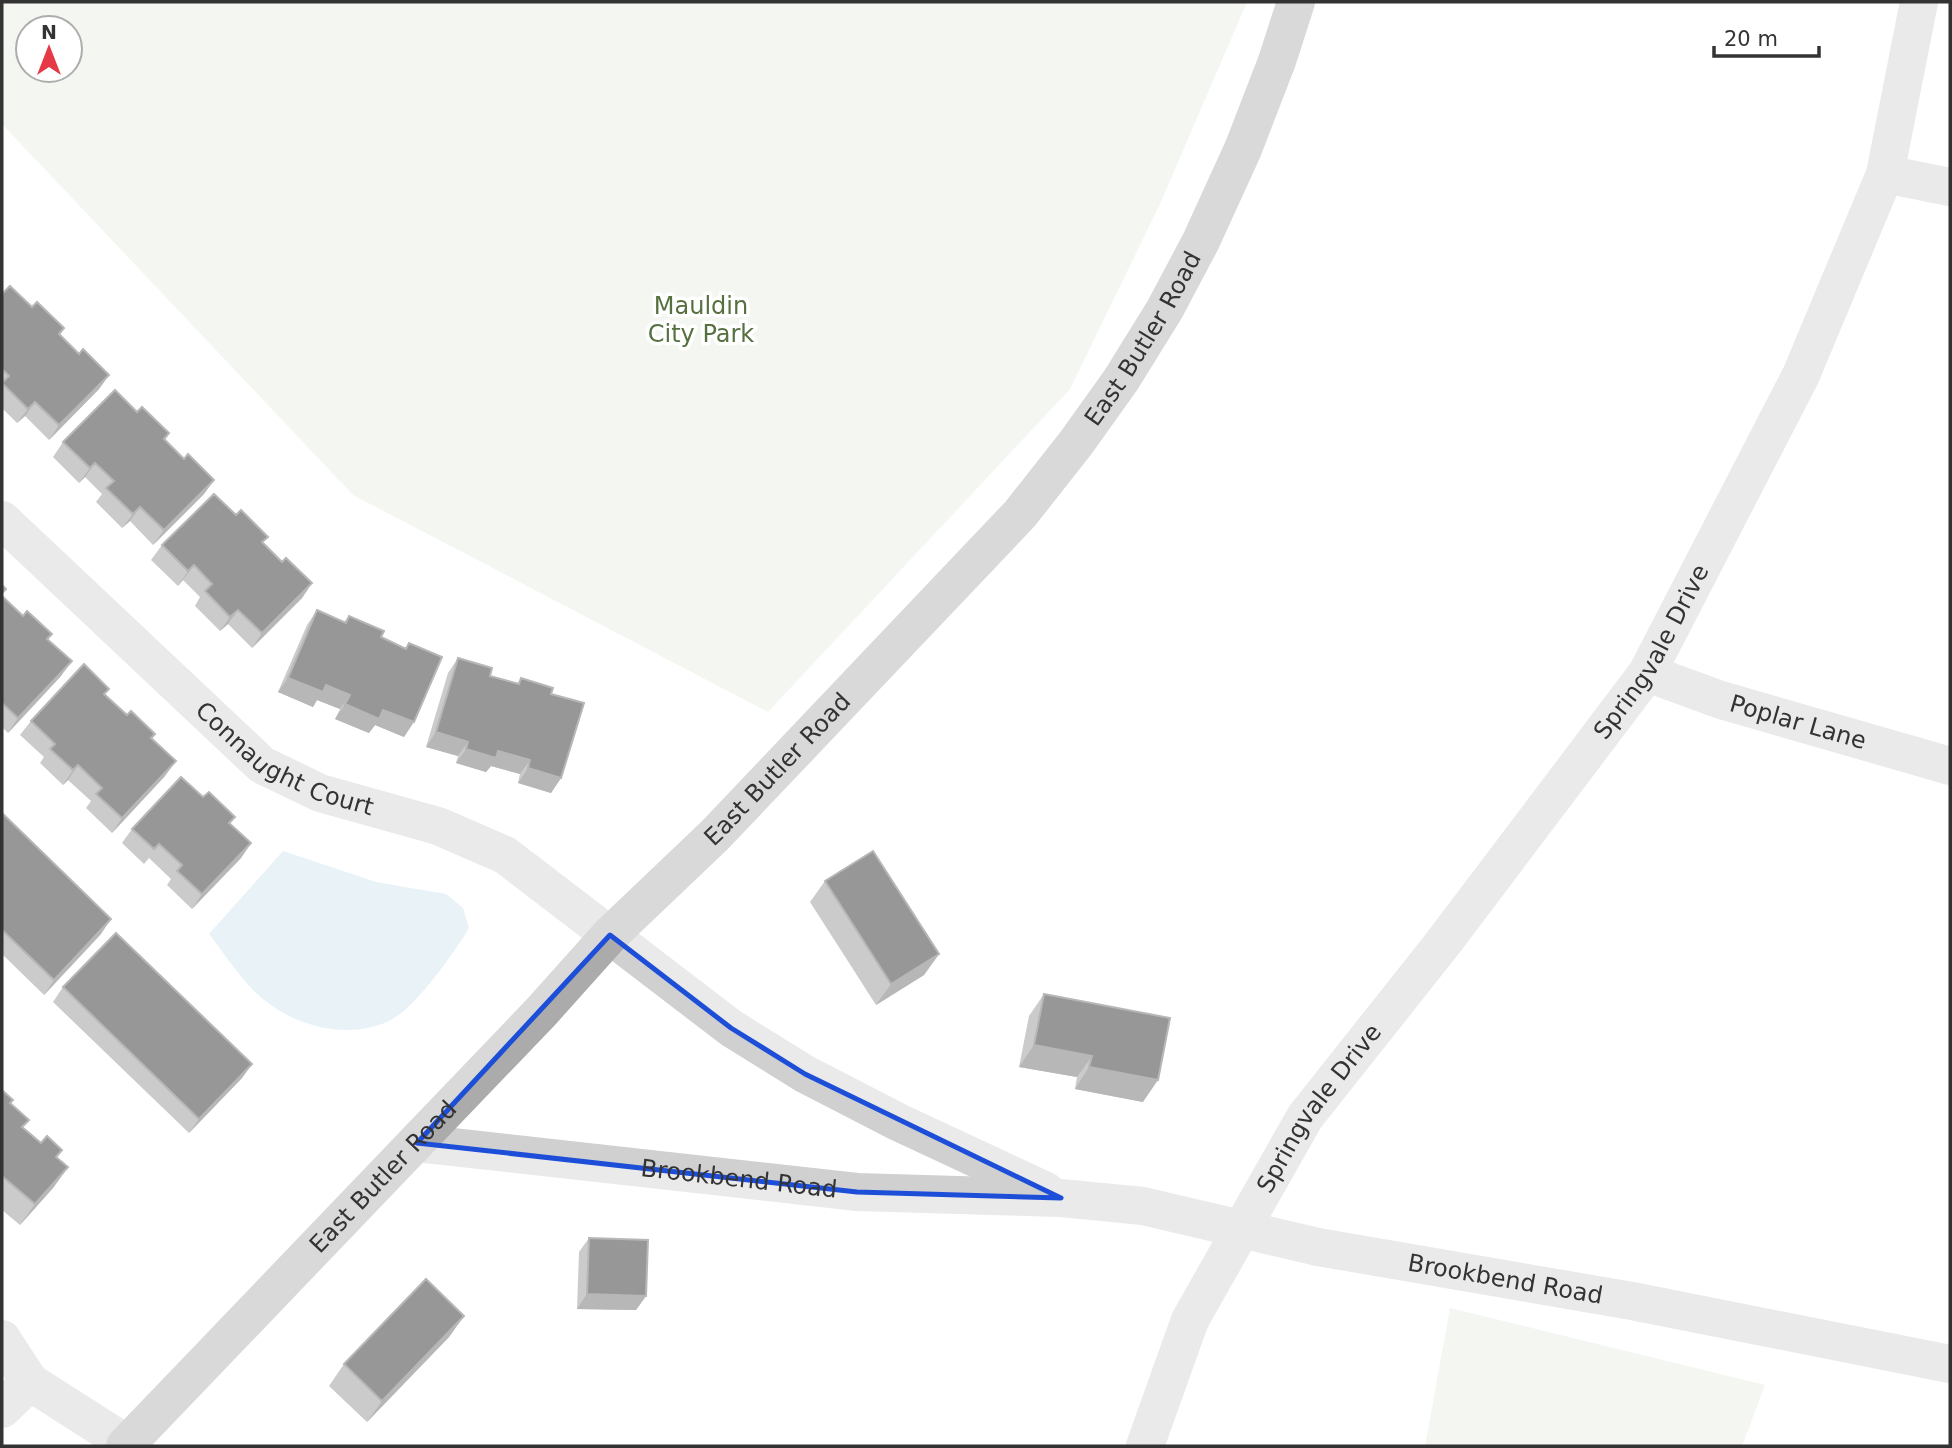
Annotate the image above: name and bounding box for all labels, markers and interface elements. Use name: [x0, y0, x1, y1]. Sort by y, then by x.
north arrow: [14, 14, 84, 84]
scale bar: [1714, 14, 1819, 58]
text: N: [41, 21, 57, 43]
text: 20 m: [1724, 27, 1778, 51]
street label: East Butler Road: [1079, 247, 1207, 431]
park label: Mauldin City Park: [648, 292, 754, 348]
street label: Springvale Drive: [1588, 560, 1715, 745]
street label: East Butler Road: [698, 687, 856, 852]
street label: Poplar Lane: [1727, 689, 1869, 755]
street label: Connaught Court: [190, 696, 377, 821]
street label: Springvale Drive: [1251, 1018, 1387, 1198]
street label: East Butler Road: [304, 1095, 462, 1259]
street label: Brookbend Road: [639, 1154, 839, 1204]
street label: Brookbend Road: [1406, 1249, 1605, 1310]

